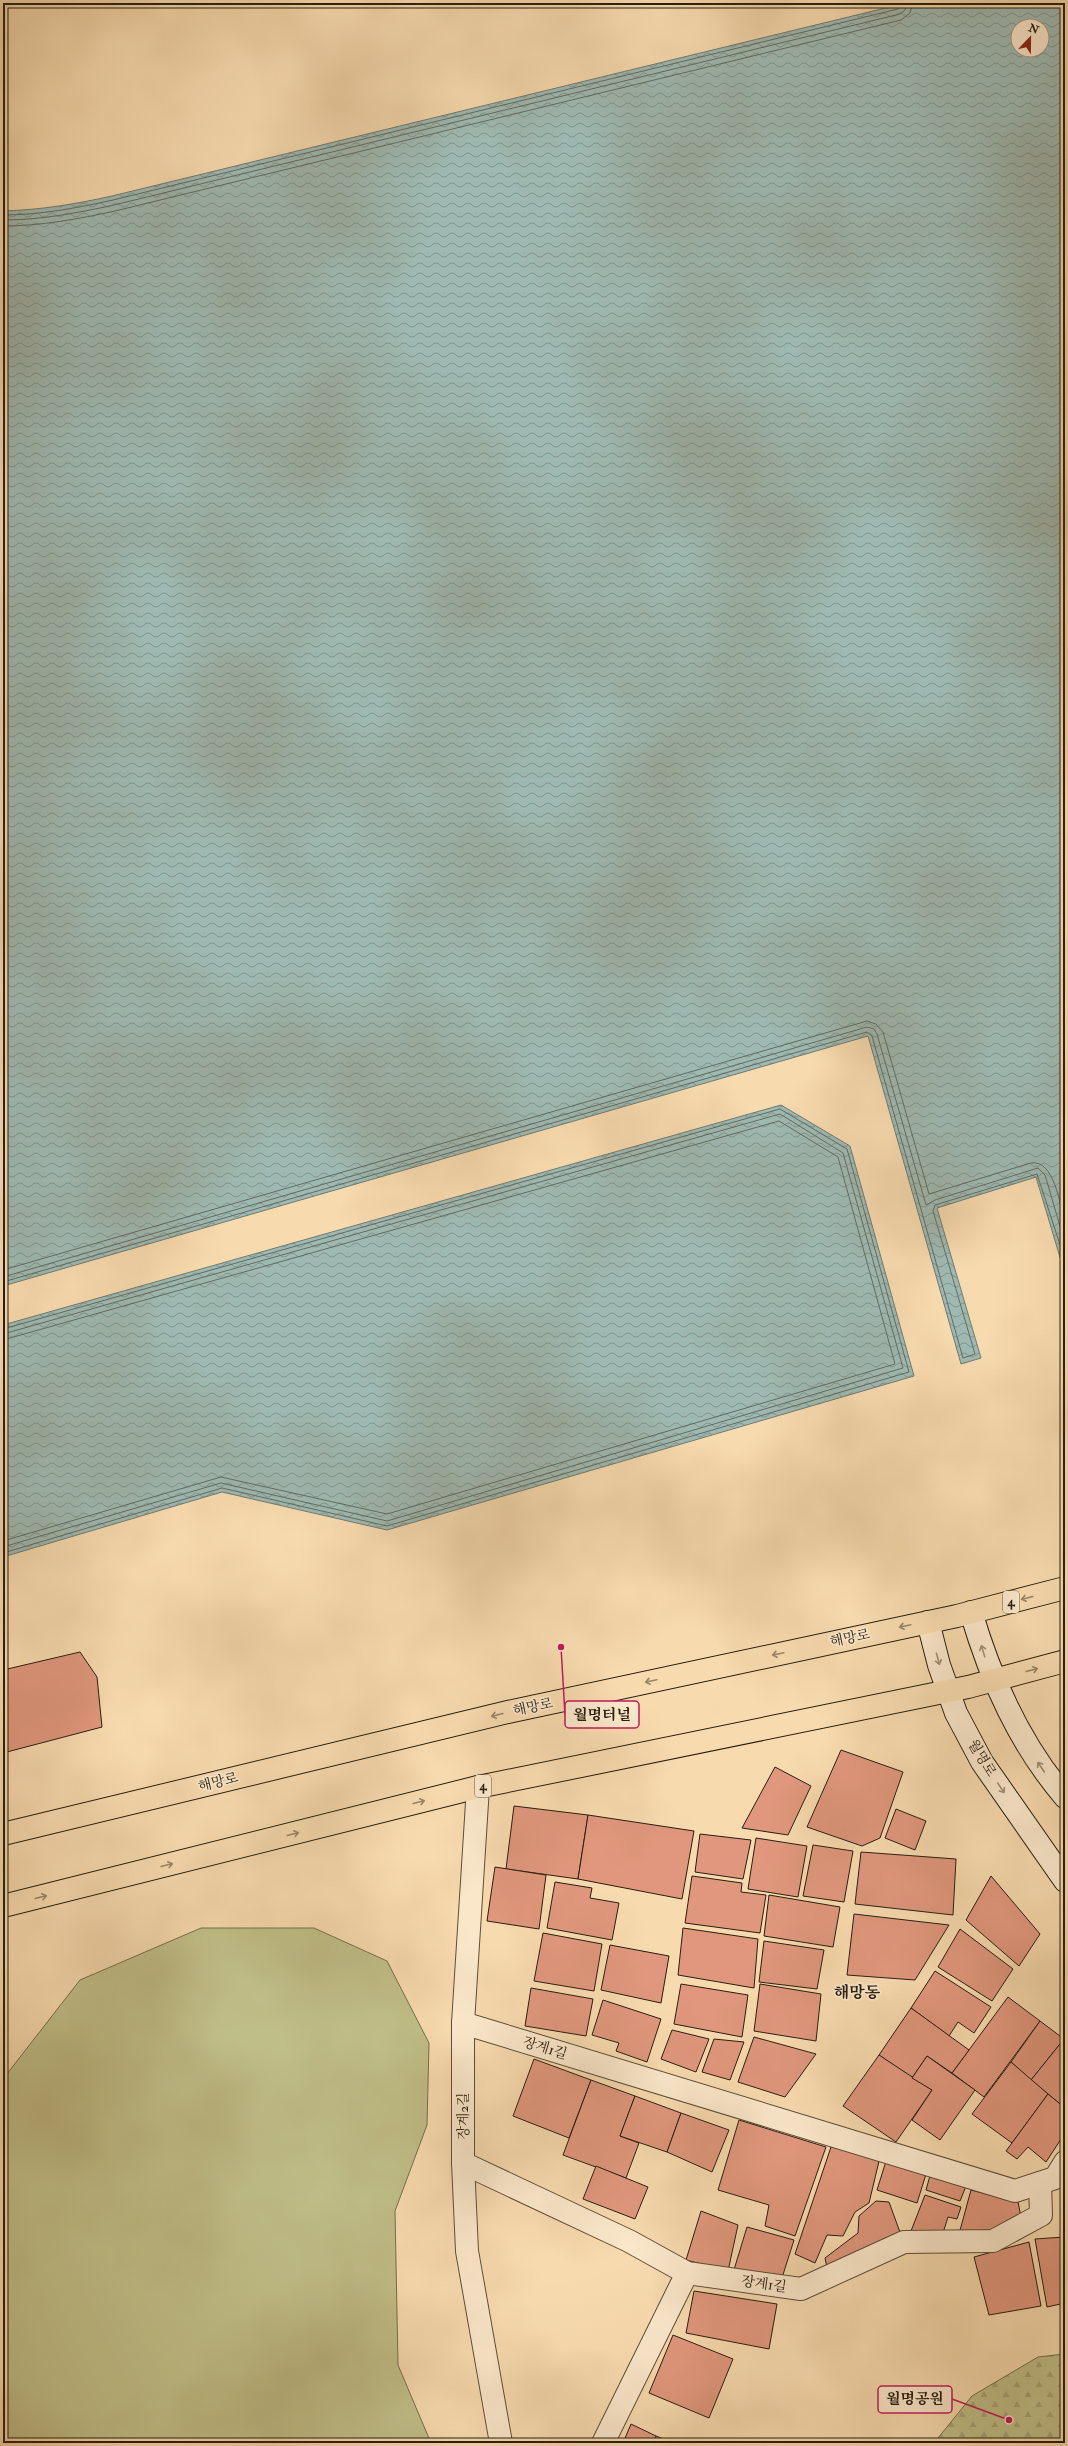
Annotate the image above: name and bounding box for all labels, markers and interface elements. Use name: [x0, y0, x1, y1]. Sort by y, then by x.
north arrow: [1010, 18, 1050, 58]
text: N: [1026, 21, 1042, 37]
road number: 4: [1003, 1591, 1019, 1613]
one-way arrow: [1021, 1594, 1034, 1602]
one-way arrow: [899, 1623, 912, 1631]
street label: 해망로: [828, 1625, 872, 1651]
one-way arrow: [979, 1645, 986, 1658]
one-way arrow: [772, 1650, 785, 1658]
one-way arrow: [935, 1653, 942, 1666]
one-way arrow: [1026, 1666, 1039, 1673]
one-way arrow: [645, 1678, 658, 1686]
street label: 해망로: [511, 1694, 555, 1720]
callout: 월명터널: [565, 1701, 639, 1728]
text: 월명터널: [573, 1706, 631, 1725]
one-way arrow: [490, 1711, 503, 1719]
street label: 월명로: [964, 1736, 1000, 1780]
one-way arrow: [1037, 1762, 1045, 1773]
street label: 해망로: [196, 1769, 240, 1795]
road number: 4: [475, 1775, 491, 1797]
one-way arrow: [997, 1782, 1005, 1793]
one-way arrow: [412, 1798, 425, 1805]
one-way arrow: [286, 1829, 299, 1837]
one-way arrow: [160, 1861, 173, 1868]
one-way arrow: [34, 1892, 47, 1900]
district label: 해망동: [834, 1983, 881, 2003]
street label: 장계1길: [521, 2033, 569, 2063]
street label: 장계2길: [455, 2092, 472, 2140]
street label: 장계1길: [740, 2272, 788, 2296]
callout: 월명공원: [878, 2386, 952, 2413]
text: 월명공원: [886, 2390, 944, 2409]

